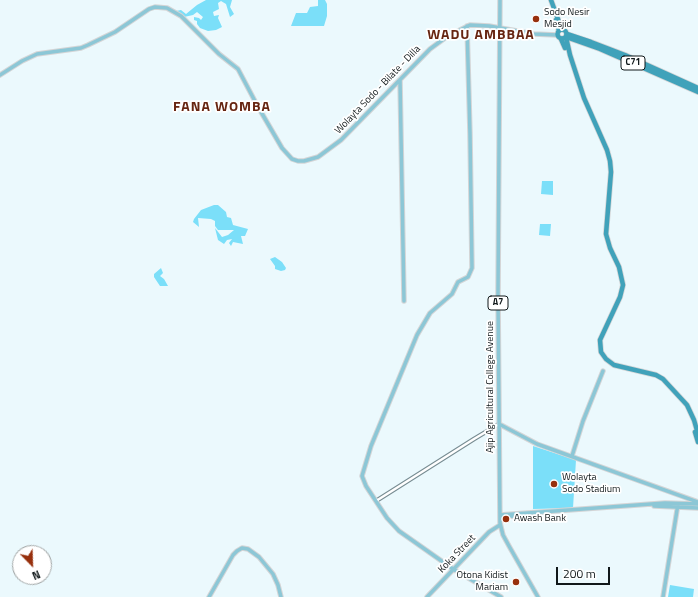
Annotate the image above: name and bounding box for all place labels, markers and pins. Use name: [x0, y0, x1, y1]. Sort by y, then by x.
place label: Sodo Nesir Mesjid: [544, 7, 590, 30]
marker: Sodo Nesir Mesjid: [531, 14, 541, 24]
place label: Wolayta Sodo Stadium: [562, 472, 620, 496]
marker: Wolayta Sodo Stadium: [549, 479, 559, 489]
place label: Awash Bank: [514, 513, 566, 525]
marker: Awash Bank: [501, 514, 511, 524]
place label: Otona Kidist Mariam: [457, 570, 508, 594]
marker: Otona Kidist Mariam: [511, 577, 521, 587]

